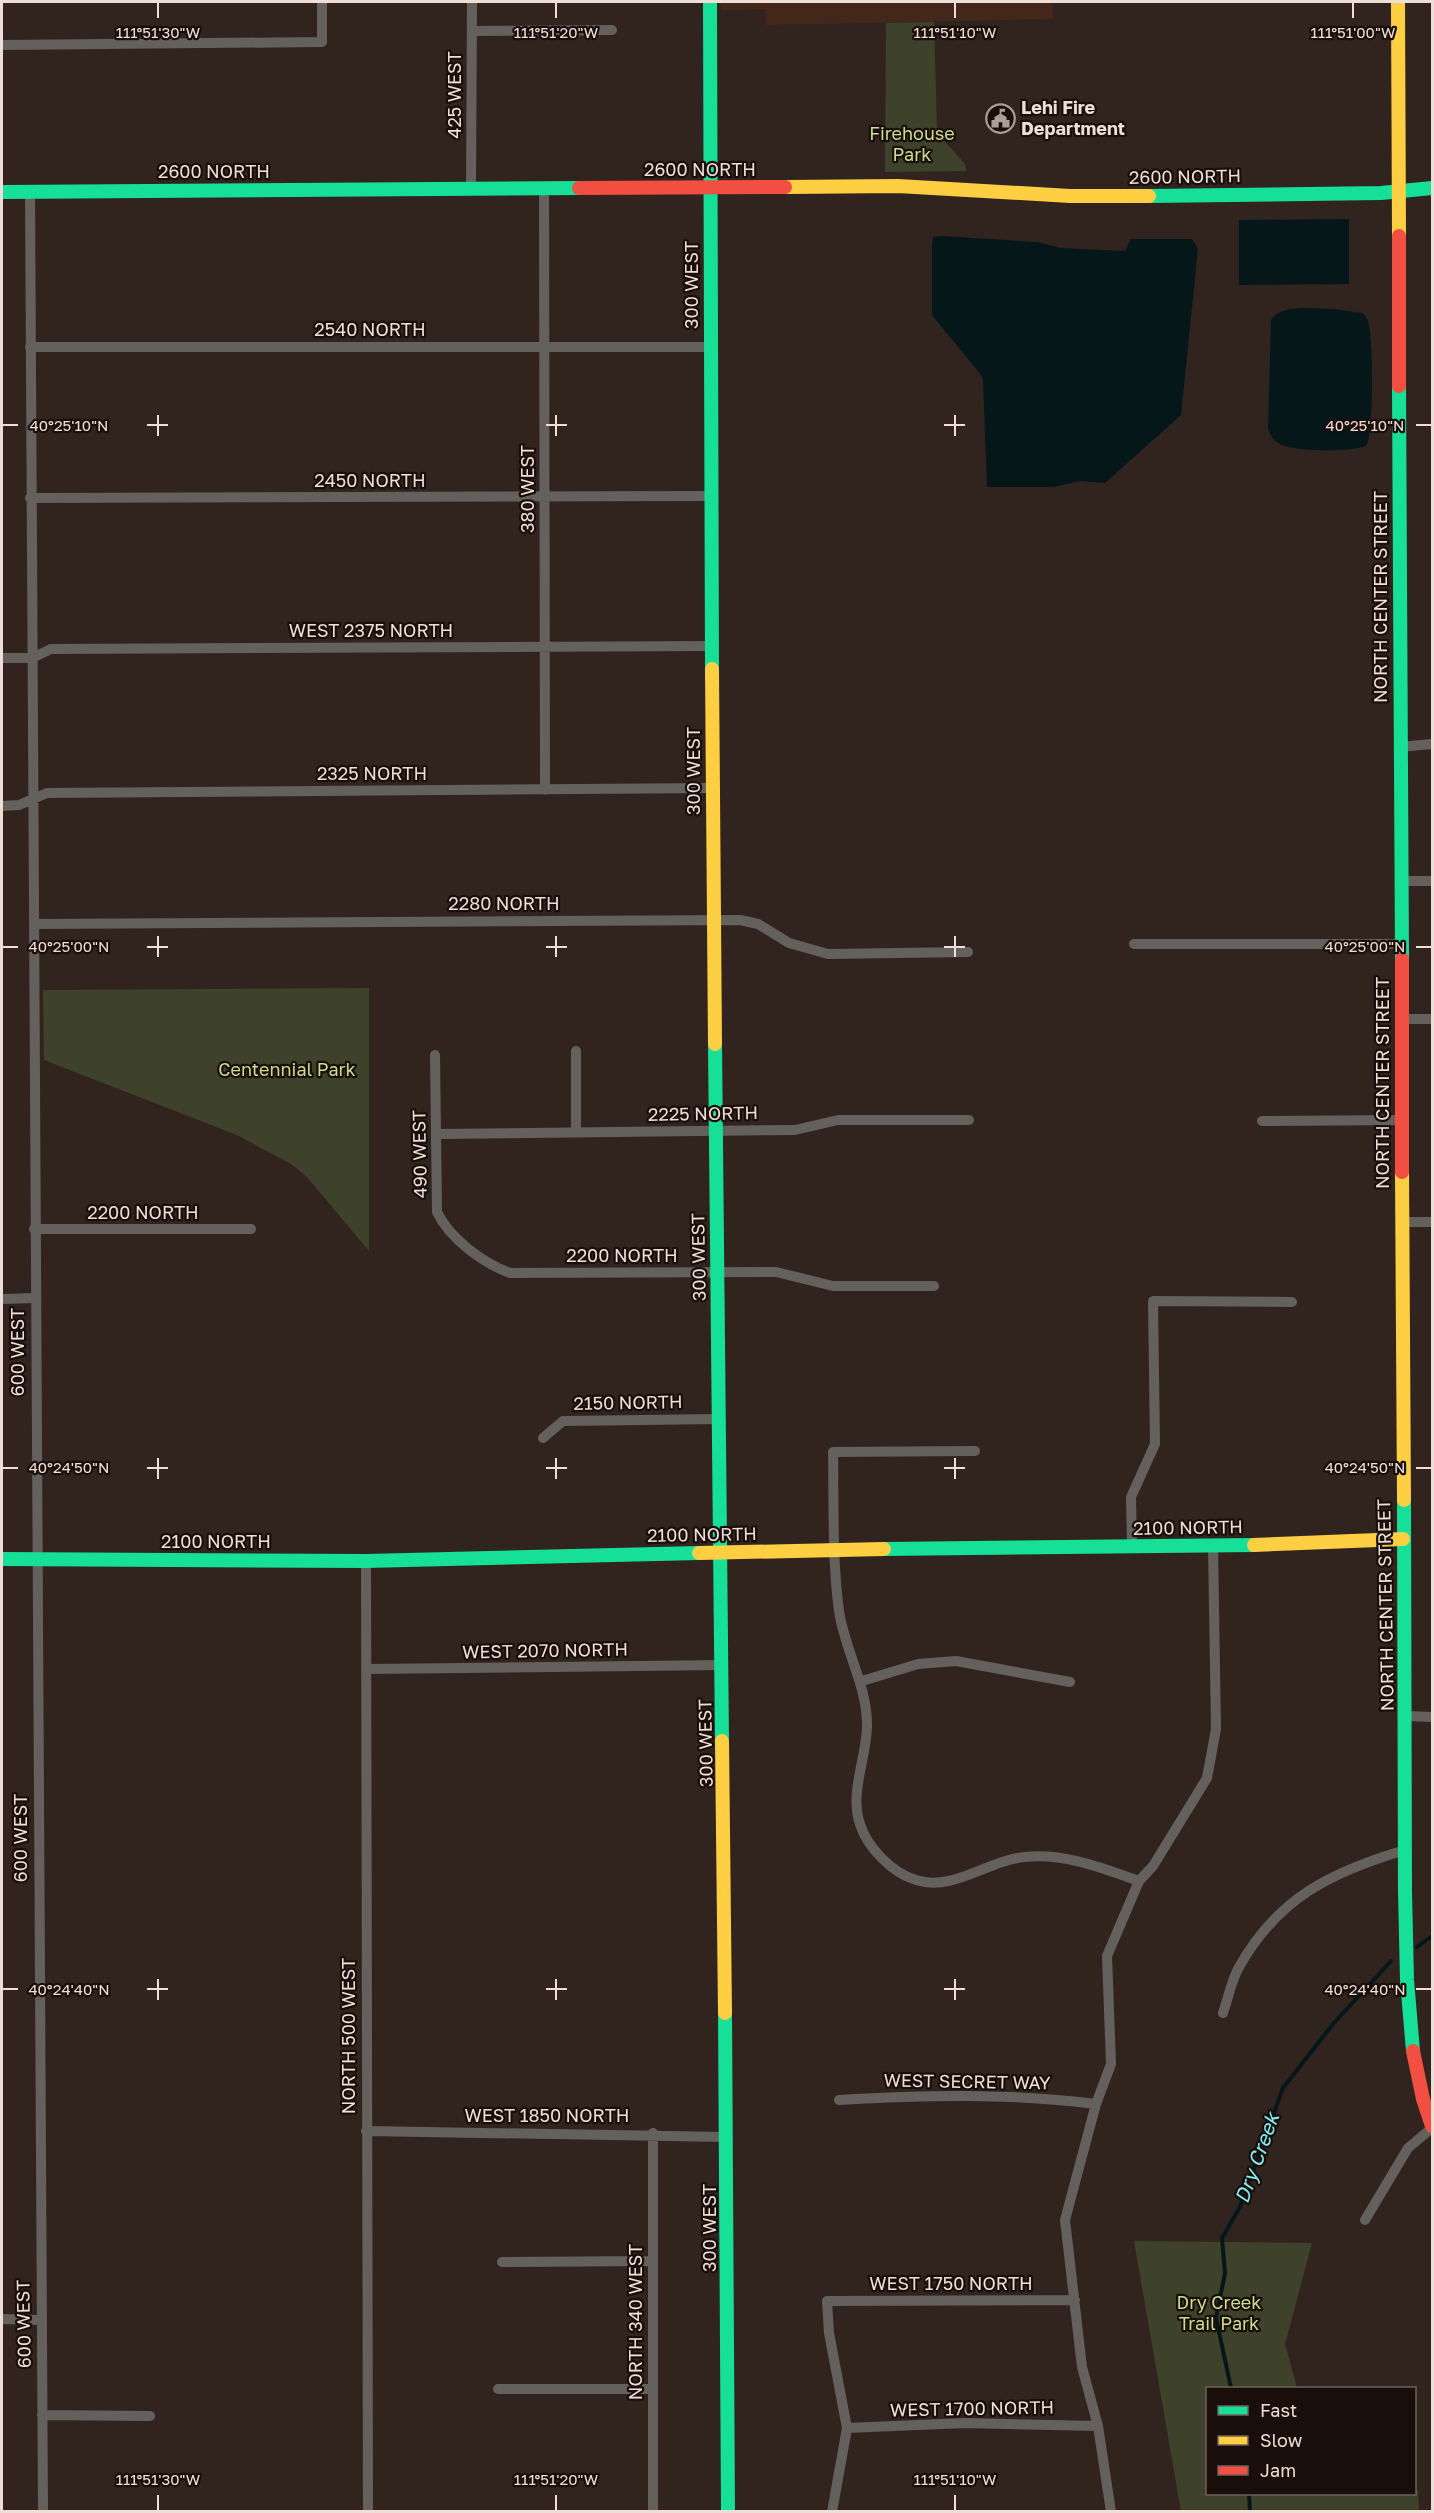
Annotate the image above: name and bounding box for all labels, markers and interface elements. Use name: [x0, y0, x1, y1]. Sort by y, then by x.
text: 111°51'30"W: [116, 23, 200, 41]
text: 111°51'20"W: [514, 23, 598, 41]
text: 111°51'10"W: [914, 23, 996, 41]
text: 111°51'00"W: [1311, 23, 1395, 41]
street label: 425 WEST: [443, 51, 465, 139]
place label: Lehi Fire Department: [1021, 96, 1125, 139]
public building icon: Lehi Fire Department: [984, 102, 1016, 134]
park label: Firehouse Park: [869, 122, 955, 165]
street label: 2600 NORTH: [644, 158, 756, 180]
street label: 2600 NORTH: [158, 160, 270, 182]
street label: 2600 NORTH: [1129, 164, 1241, 188]
street label: 300 WEST: [680, 241, 702, 329]
street label: 2540 NORTH: [314, 318, 426, 340]
text: 40°25'10"N: [30, 416, 108, 434]
text: 40°25'10"N: [1326, 416, 1404, 434]
street label: 380 WEST: [516, 445, 538, 533]
street label: 2450 NORTH: [314, 469, 426, 491]
street label: NORTH CENTER STREET: [1369, 491, 1391, 703]
street label: WEST 2375 NORTH: [289, 619, 453, 641]
street label: 300 WEST: [682, 727, 704, 815]
street label: 2325 NORTH: [317, 762, 427, 784]
street label: 2280 NORTH: [448, 892, 560, 914]
text: 40°25'00"N: [29, 937, 109, 955]
text: 40°25'00"N: [1325, 937, 1405, 955]
street label: NORTH CENTER STREET: [1371, 977, 1393, 1189]
park label: Centennial Park: [218, 1058, 356, 1080]
street label: 2225 NORTH: [648, 1101, 758, 1125]
street label: 490 WEST: [407, 1110, 431, 1198]
street label: 2200 NORTH: [87, 1201, 199, 1223]
street label: 300 WEST: [686, 1213, 710, 1301]
street label: 2200 NORTH: [566, 1244, 678, 1266]
street label: 600 WEST: [6, 1308, 28, 1396]
street label: 2150 NORTH: [573, 1390, 683, 1414]
text: 40°24'50"N: [29, 1458, 109, 1476]
text: 40°24'50"N: [1325, 1458, 1405, 1476]
street label: NORTH CENTER STREET: [1372, 1499, 1398, 1711]
street label: 2100 NORTH: [1133, 1515, 1243, 1539]
street label: 2100 NORTH: [647, 1522, 757, 1546]
street label: 2100 NORTH: [161, 1530, 271, 1552]
street label: WEST 2070 NORTH: [462, 1638, 628, 1662]
street label: 300 WEST: [693, 1699, 717, 1787]
street label: 600 WEST: [9, 1794, 31, 1882]
street label: NORTH 500 WEST: [337, 1958, 359, 2114]
text: 40°24'40"N: [28, 1980, 110, 1998]
text: 40°24'40"N: [1324, 1980, 1406, 1998]
street label: WEST SECRET WAY: [883, 2069, 1051, 2093]
street label: WEST 1850 NORTH: [465, 2104, 629, 2126]
water label: Dry Creek: [1229, 2107, 1285, 2206]
street label: 300 WEST: [698, 2184, 720, 2272]
street label: NORTH 340 WEST: [624, 2244, 646, 2400]
street label: WEST 1750 NORTH: [869, 2272, 1033, 2294]
street label: 600 WEST: [11, 2280, 35, 2368]
park label: Dry Creek Trail Park: [1177, 2291, 1261, 2334]
legend: [1206, 2387, 1416, 2495]
street label: WEST 1700 NORTH: [890, 2396, 1054, 2420]
text: Fast: [1260, 2399, 1297, 2421]
text: Slow: [1260, 2429, 1303, 2451]
text: Jam: [1260, 2459, 1296, 2481]
text: 111°51'30"W: [116, 2470, 200, 2488]
text: 111°51'20"W: [514, 2470, 598, 2488]
text: 111°51'10"W: [914, 2470, 996, 2488]

